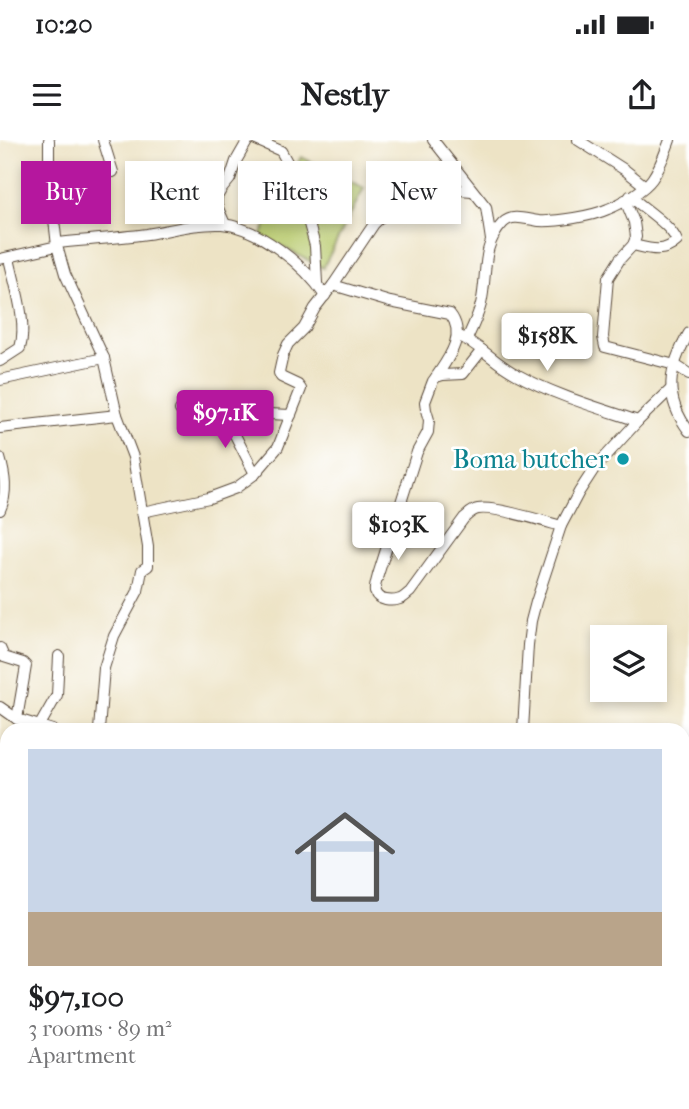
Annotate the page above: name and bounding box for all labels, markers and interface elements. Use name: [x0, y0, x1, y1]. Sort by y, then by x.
text: 10:20: [35, 9, 92, 40]
icon: menu: [28, 76, 66, 114]
text: Nestly: [301, 76, 389, 113]
icon: share: [623, 76, 661, 114]
chip: Buy: [21, 161, 111, 224]
chip: Rent: [125, 161, 224, 224]
chip: Filters: [238, 161, 352, 224]
chip: New: [366, 161, 461, 224]
pin: $158K: [498, 314, 596, 373]
text: $158K: [518, 322, 577, 349]
pin: $97.1K: [168, 390, 282, 450]
text: $97.1K: [193, 399, 257, 426]
place label: Boma butcher: [453, 444, 609, 475]
marker: Boma butcher: [615, 451, 631, 467]
pin: $103K: [349, 502, 447, 562]
text: $103K: [368, 511, 428, 538]
map controls: [590, 625, 667, 702]
button: layers: [590, 625, 667, 702]
icon: home: [282, 794, 408, 920]
text: $97,100: [28, 980, 124, 1015]
text: 3 rooms · 89 m²: [28, 1015, 172, 1042]
text: Apartment: [28, 1042, 136, 1069]

